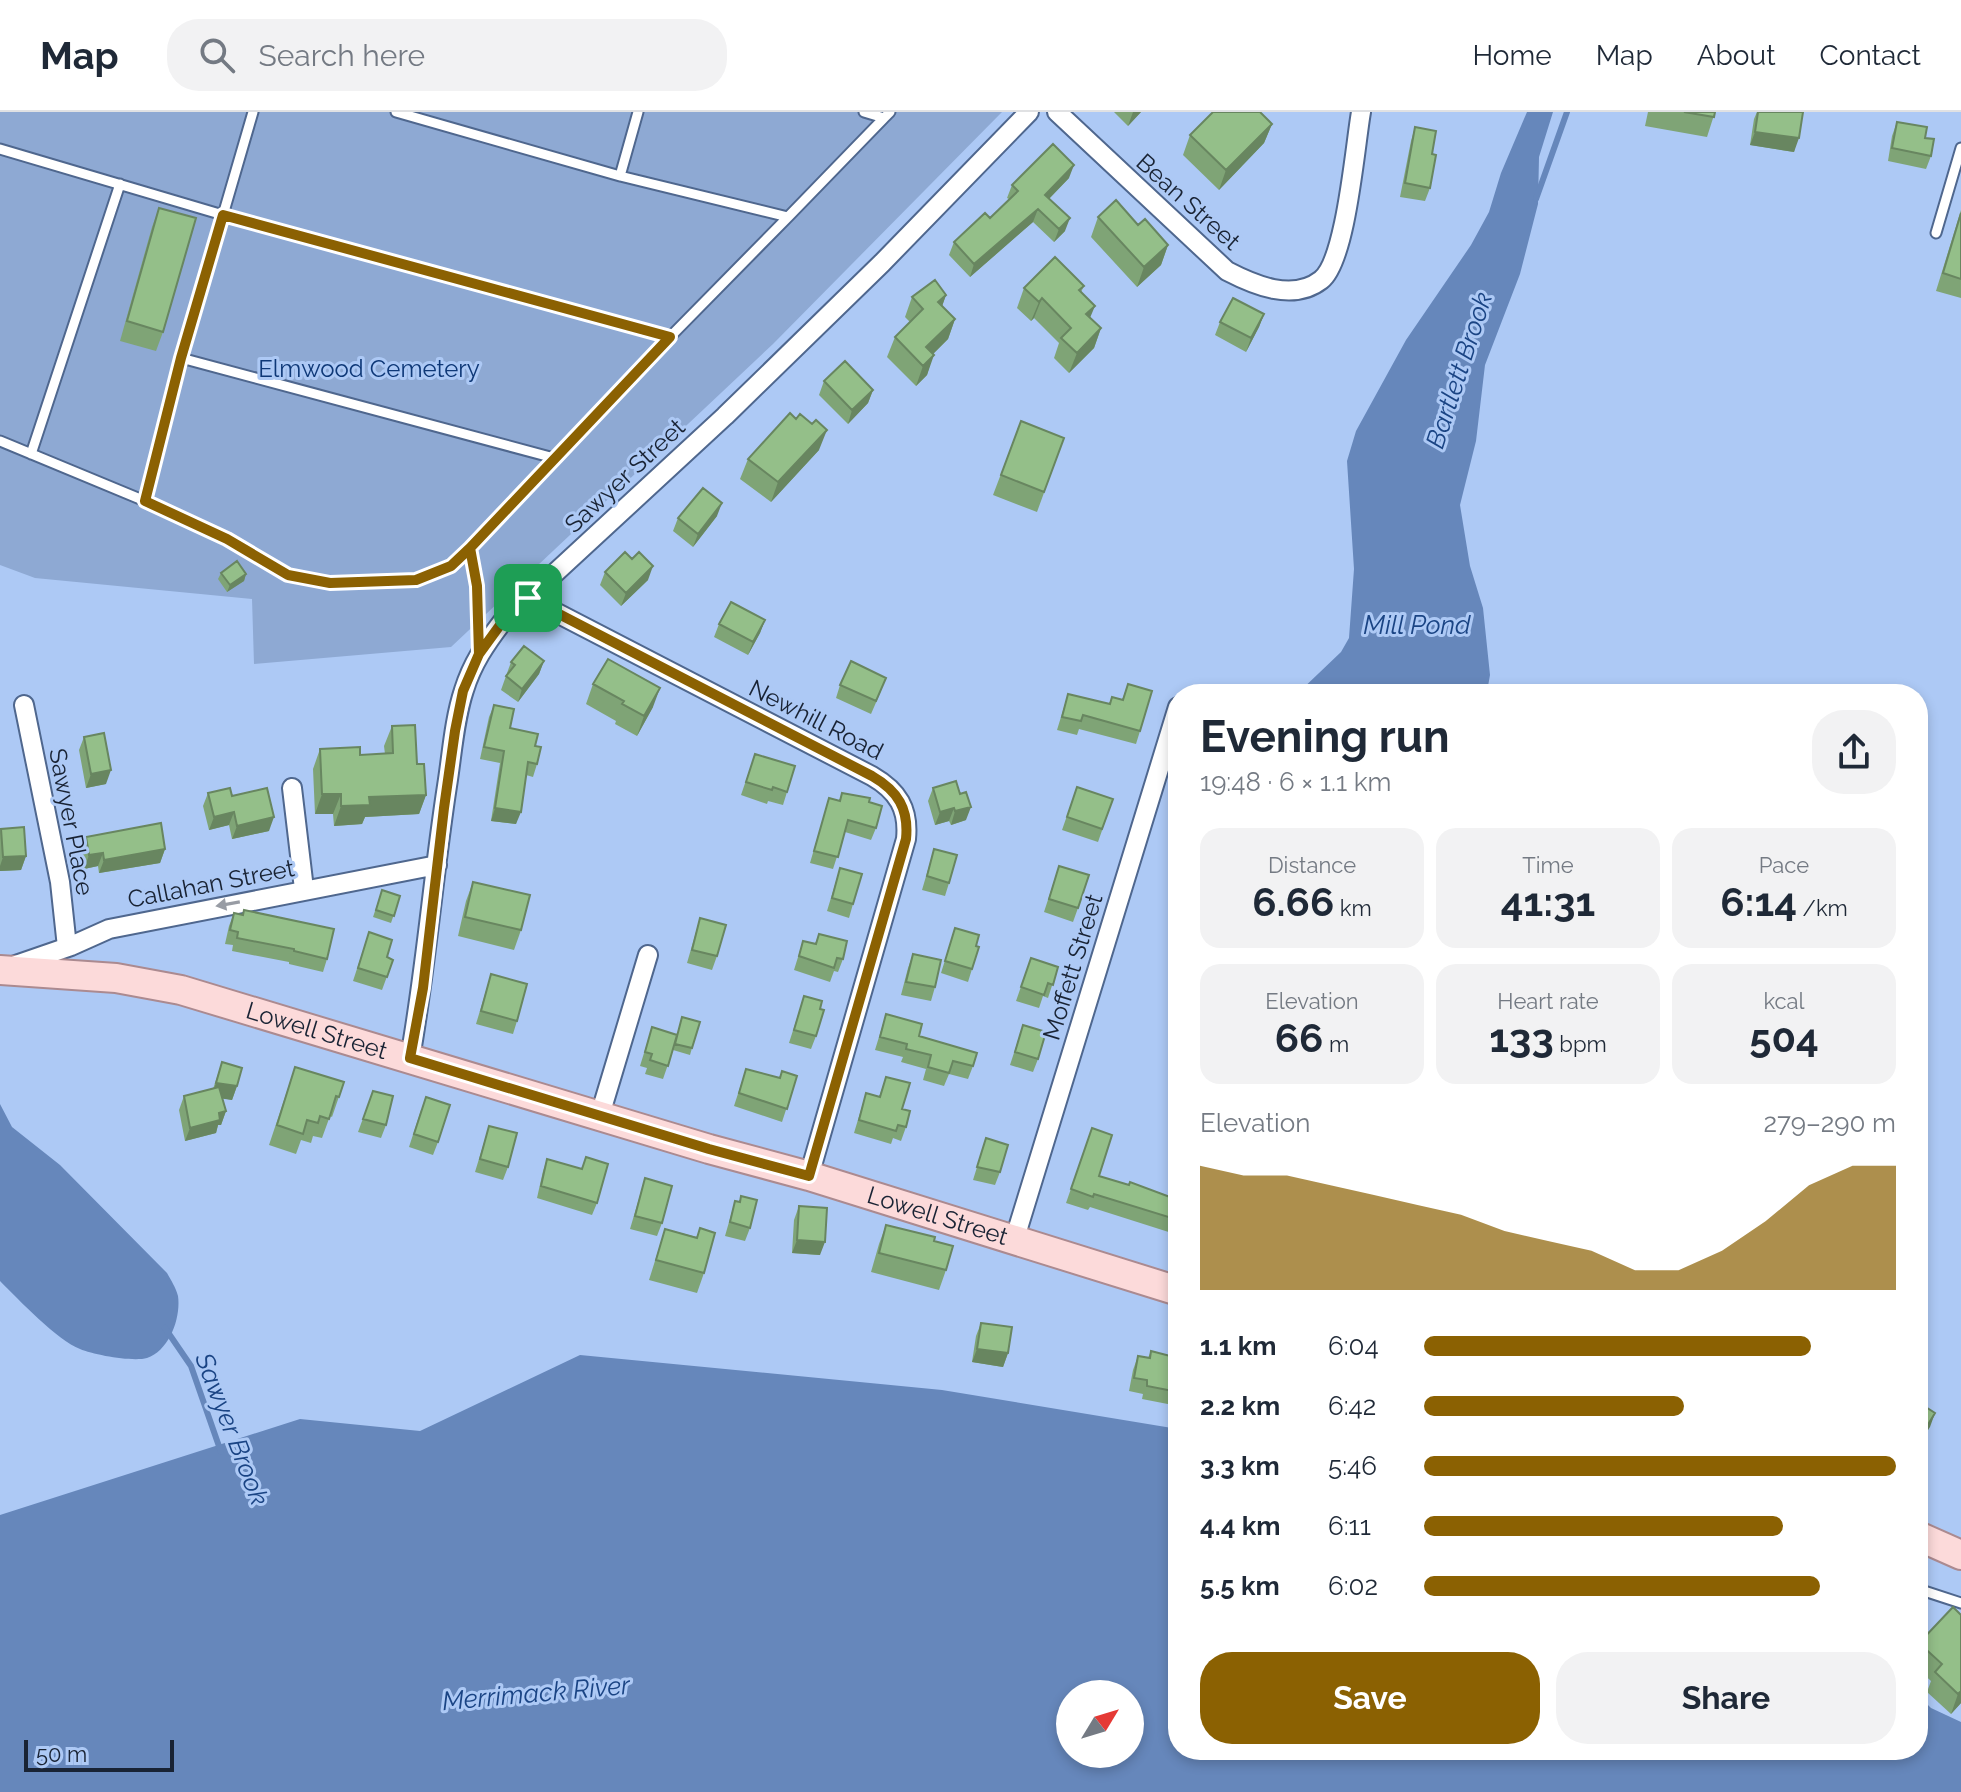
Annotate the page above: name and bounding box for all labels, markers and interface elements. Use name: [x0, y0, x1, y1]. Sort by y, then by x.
search box: [167, 19, 727, 91]
text: Map: [40, 33, 119, 78]
icon: search: [195, 33, 239, 77]
text: Search here: [259, 38, 425, 73]
text: Home: [1472, 39, 1552, 72]
text: Map: [1596, 39, 1653, 72]
text: About: [1697, 39, 1776, 72]
text: Contact: [1820, 39, 1921, 72]
street label: Bean Street: [1130, 147, 1246, 256]
water label: Bartlett Brook: [1420, 288, 1498, 452]
park label: Elmwood Cemetery: [258, 354, 480, 383]
street label: Sawyer Street: [558, 413, 691, 539]
pin: [494, 564, 562, 632]
icon: arrive: [506, 576, 550, 620]
water label: Mill Pond: [1363, 610, 1471, 640]
street label: Newhill Road: [744, 673, 888, 766]
button: share: [1812, 710, 1896, 794]
text: Evening run: [1200, 711, 1449, 762]
street label: Sawyer Place: [43, 746, 100, 898]
text: 19:48 · 6 × 1.1 km: [1200, 767, 1391, 797]
text: Distance: [1268, 852, 1356, 878]
text: Time: [1522, 852, 1574, 878]
text: Pace: [1759, 852, 1809, 878]
street label: Callahan Street: [125, 853, 297, 914]
text: 6.66: [1252, 878, 1334, 925]
text: 41:31: [1501, 878, 1595, 925]
text: 6:14: [1720, 878, 1797, 925]
street label: Moffett Street: [1037, 890, 1108, 1043]
text: km: [1334, 895, 1372, 921]
text: /km: [1797, 895, 1848, 921]
one-way arrow: [215, 899, 240, 911]
text: Elevation: [1265, 988, 1359, 1014]
text: Heart rate: [1497, 988, 1599, 1014]
text: kcal: [1763, 988, 1805, 1014]
street label: Lowell Street: [243, 995, 391, 1065]
text: 66: [1275, 1014, 1323, 1061]
text: 133: [1489, 1014, 1554, 1061]
text: 504: [1749, 1014, 1819, 1061]
text: m: [1323, 1031, 1349, 1057]
text: bpm: [1554, 1031, 1607, 1057]
text: Elevation: [1200, 1108, 1310, 1138]
text: 279–290 m: [1763, 1108, 1896, 1138]
street label: Lowell Street: [864, 1180, 1012, 1251]
text: 1.1 km: [1200, 1331, 1277, 1361]
text: 6:04: [1328, 1331, 1379, 1361]
water label: Sawyer Brook: [189, 1348, 275, 1509]
text: 2.2 km: [1200, 1391, 1280, 1421]
text: 6:42: [1328, 1391, 1376, 1421]
text: 3.3 km: [1200, 1451, 1280, 1481]
text: 5:46: [1328, 1451, 1377, 1481]
text: 4.4 km: [1200, 1511, 1281, 1541]
text: 6:11: [1328, 1511, 1371, 1541]
text: 5.5 km: [1200, 1571, 1280, 1601]
text: 6:02: [1328, 1571, 1378, 1601]
button: Save: [1200, 1652, 1540, 1744]
button: Share: [1556, 1652, 1896, 1744]
water label: Merrimack River: [441, 1670, 632, 1716]
north arrow: [1056, 1680, 1144, 1768]
map controls: [1056, 1680, 1144, 1768]
scale bar: [24, 1736, 174, 1772]
text: 50 m: [36, 1741, 87, 1767]

